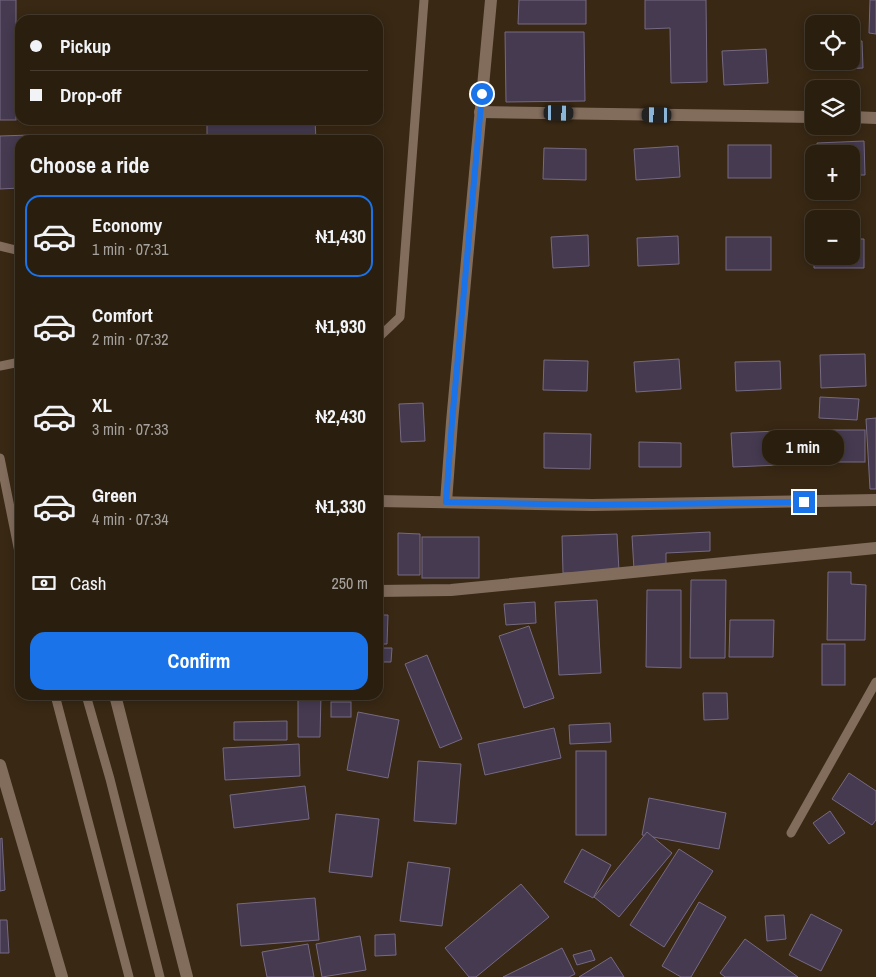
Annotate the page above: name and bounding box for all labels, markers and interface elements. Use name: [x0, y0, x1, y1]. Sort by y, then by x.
map controls: [805, 15, 860, 265]
button: locate: [805, 15, 860, 70]
text: Pickup: [60, 33, 111, 59]
button: layers: [805, 80, 860, 135]
text: Drop-off: [60, 82, 121, 108]
route start: [471, 83, 493, 105]
car: [543, 105, 574, 121]
car: [641, 107, 672, 123]
button: +: [805, 145, 860, 200]
text: Choose a ride: [30, 150, 149, 180]
button: −: [805, 210, 860, 265]
text: Economy: [92, 212, 162, 238]
icon: car: [32, 214, 77, 259]
text: ₦1,430: [316, 223, 366, 249]
text: 1 min · 07:31: [92, 238, 169, 260]
text: Comfort: [92, 302, 153, 328]
icon: car: [32, 304, 77, 349]
text: ₦1,930: [316, 313, 366, 339]
text: 2 min · 07:32: [92, 328, 169, 350]
text: XL: [92, 392, 112, 418]
icon: car: [32, 394, 77, 439]
text: ₦2,430: [316, 403, 366, 429]
text: 3 min · 07:33: [92, 418, 169, 440]
callout: 1 min: [763, 430, 845, 464]
text: 1 min: [786, 436, 820, 458]
text: Green: [92, 482, 137, 508]
icon: car: [32, 484, 77, 529]
route end: [793, 491, 815, 513]
text: ₦1,330: [316, 493, 366, 519]
text: 4 min · 07:34: [92, 508, 169, 530]
icon: cash: [30, 569, 58, 597]
text: Cash: [70, 570, 106, 596]
text: 250 m: [332, 572, 368, 594]
button: Confirm: [30, 632, 368, 690]

